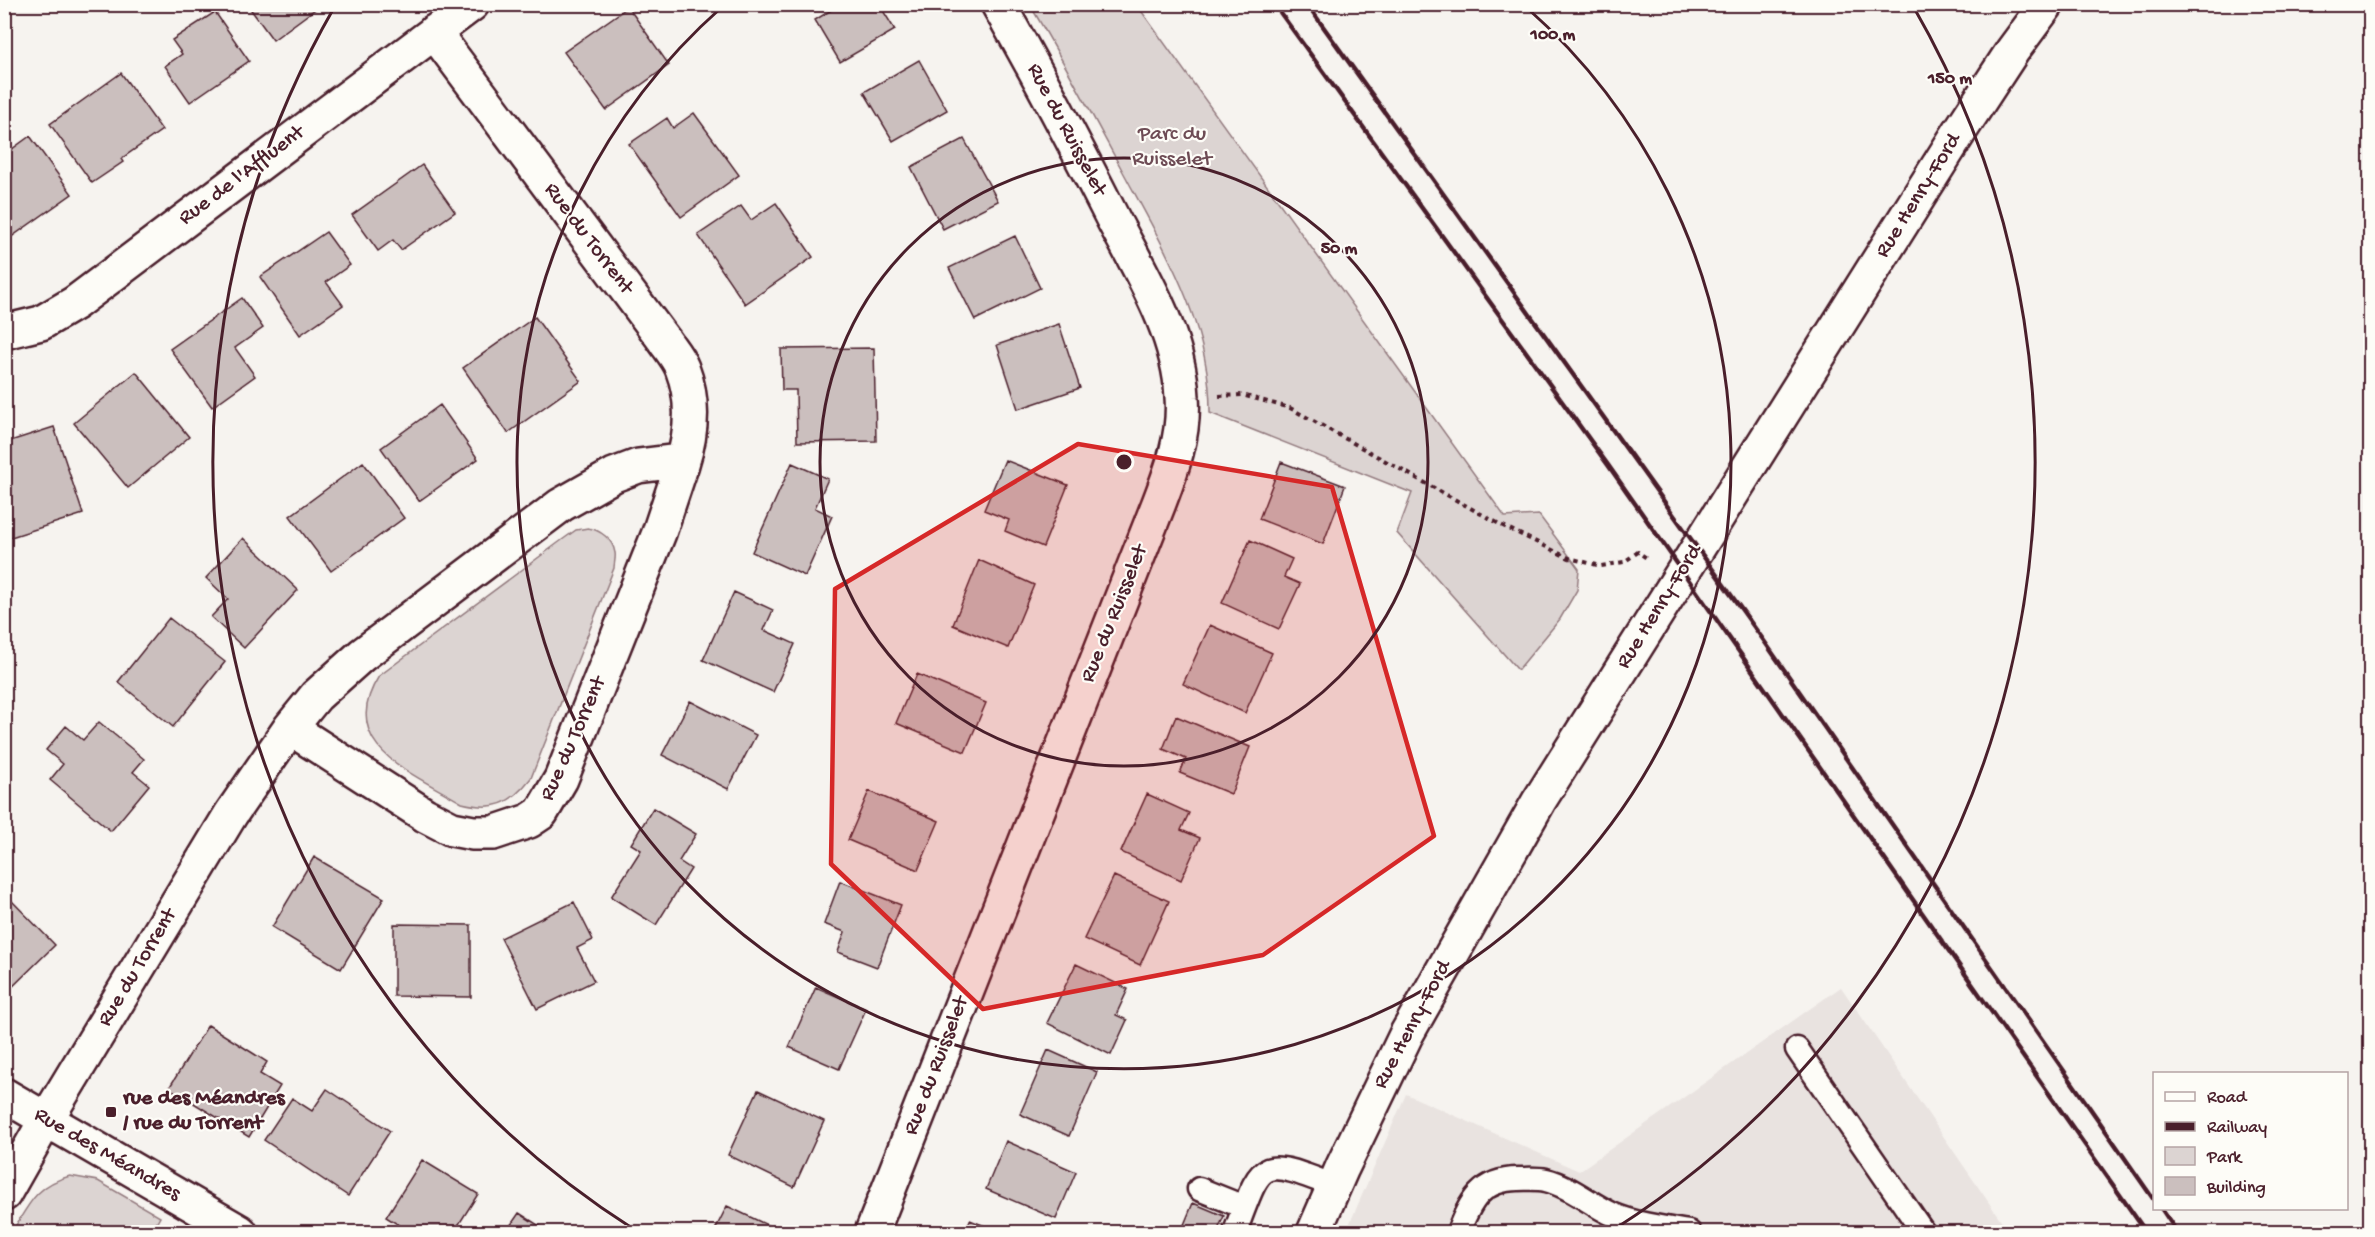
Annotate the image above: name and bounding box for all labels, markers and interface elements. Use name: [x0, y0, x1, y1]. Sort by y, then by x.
text: 100 m: [1530, 25, 1576, 46]
street label: Rue du Ruisselet: [1020, 59, 1113, 202]
text: 150 m: [1927, 69, 1972, 90]
street label: Rue de l'Affluent: [174, 119, 312, 232]
park label: Parc du Ruisselet: [1132, 122, 1214, 173]
street label: Rue Henry-Ford: [1870, 127, 1969, 263]
street label: Rue du Torrent: [538, 178, 640, 302]
text: 50 m: [1321, 239, 1358, 260]
centre of rings: [1114, 452, 1134, 472]
street label: Rue Henry-Ford: [1611, 538, 1710, 674]
street label: Rue du Ruisselet: [1076, 539, 1155, 687]
street label: Rue du Torrent: [535, 671, 614, 805]
street label: Rue du Torrent: [93, 903, 184, 1032]
street label: Rue Henry-Ford: [1368, 954, 1459, 1094]
street label: Rue du Ruisselet: [899, 991, 976, 1139]
legend: [2153, 1072, 2348, 1210]
place label: rue des Méandres / rue du Torrent: [122, 1086, 287, 1137]
text: Road: [2207, 1088, 2248, 1109]
street label: Rue des Méandres: [29, 1102, 186, 1208]
marker: rue des Méandres / rue du Torrent: [104, 1105, 118, 1119]
text: Railway: [2207, 1118, 2267, 1139]
text: Park: [2206, 1148, 2243, 1169]
text: Building: [2206, 1178, 2266, 1199]

